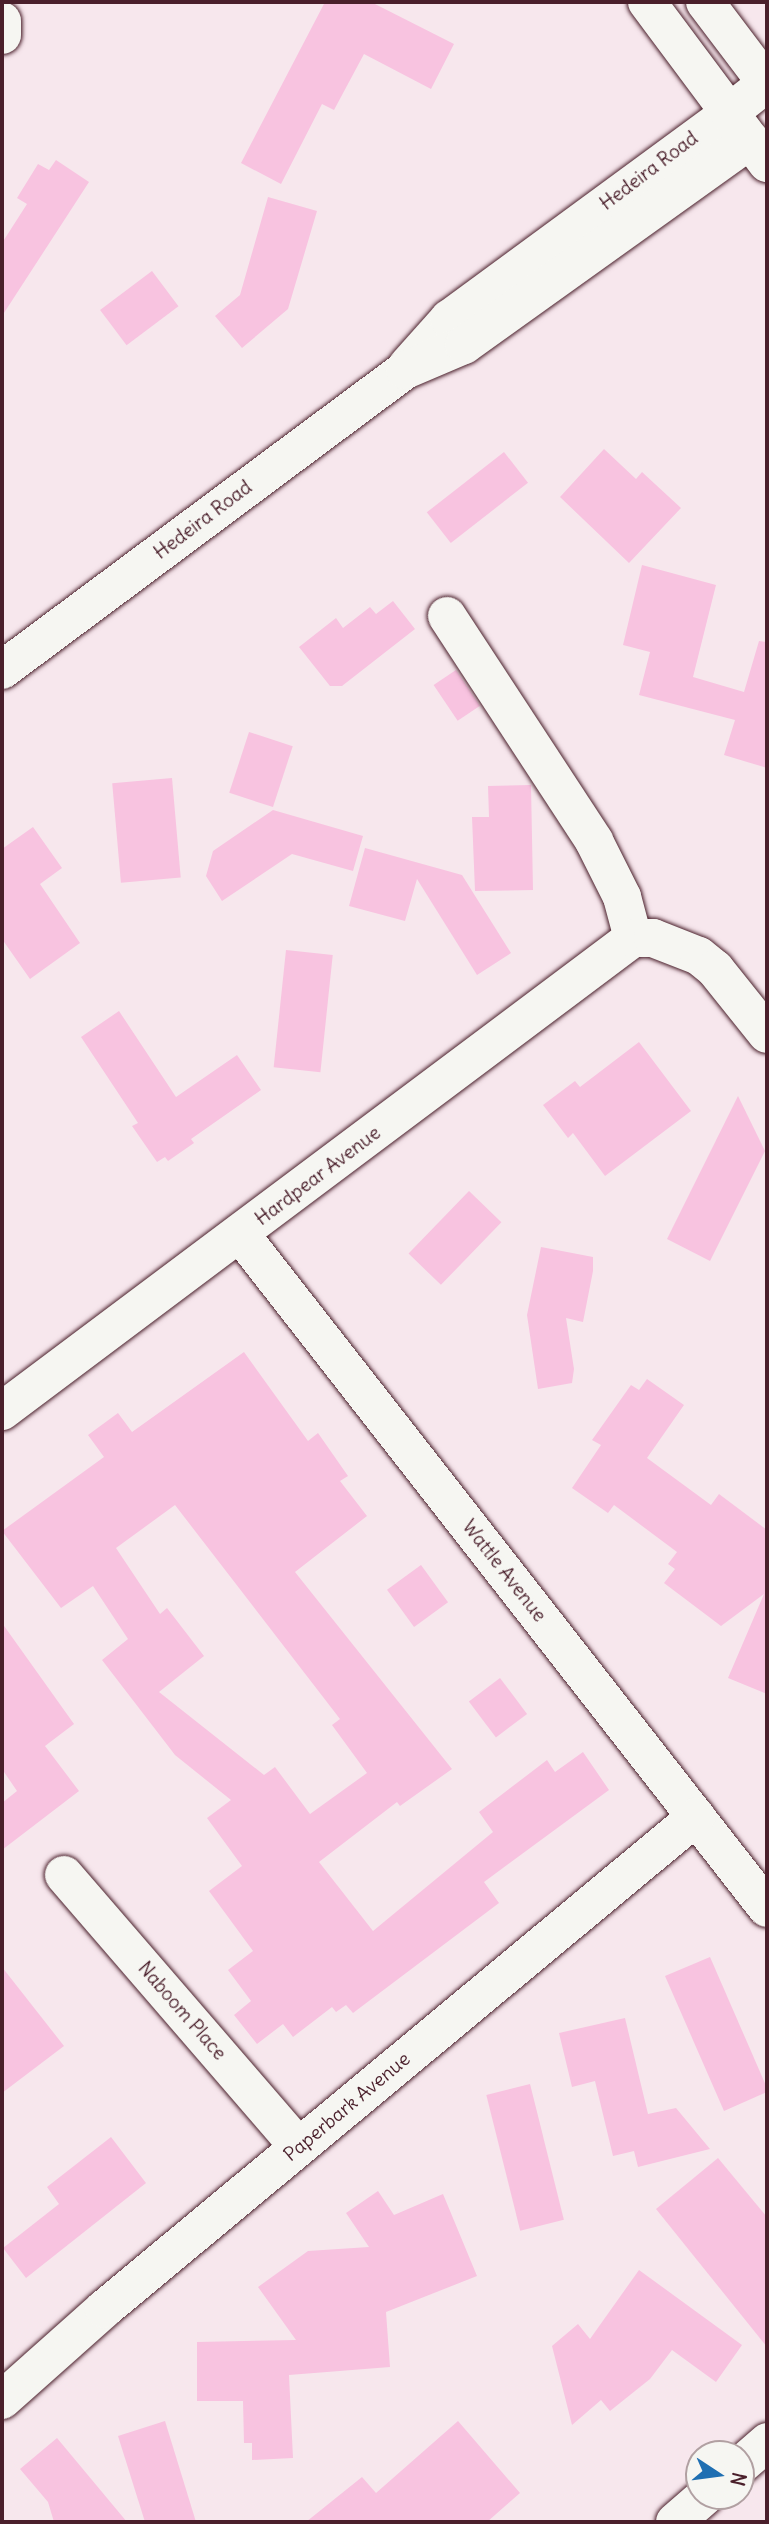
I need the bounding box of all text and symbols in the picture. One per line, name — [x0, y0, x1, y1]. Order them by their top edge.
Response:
street label: Hedeira Road — [596, 127, 702, 215]
street label: Hedeira Road — [150, 476, 256, 564]
street label: Hardpear Avenue — [251, 1121, 385, 1231]
street label: Wattle Avenue — [457, 1516, 551, 1626]
street label: Naboom Place — [133, 1957, 231, 2065]
street label: Paperbark Avenue — [279, 2048, 415, 2166]
north arrow — [685, 2440, 755, 2510]
text: N — [725, 2470, 752, 2488]

